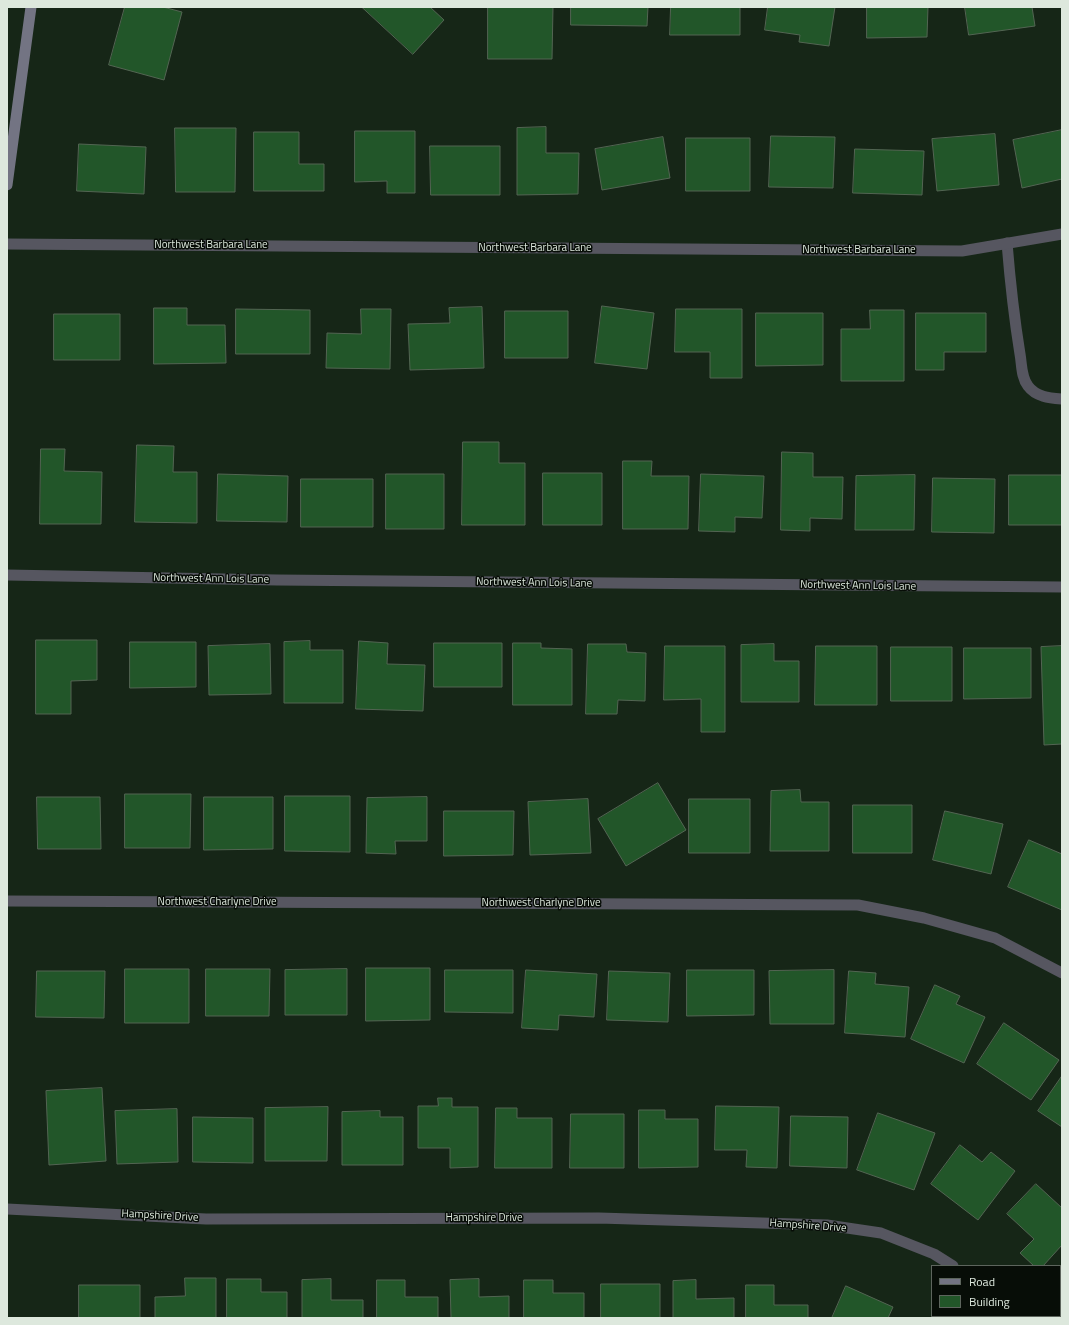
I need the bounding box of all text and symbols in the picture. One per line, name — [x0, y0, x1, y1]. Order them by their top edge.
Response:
street label: Northwest Barbara Lane — [154, 238, 268, 252]
street label: Northwest Barbara Lane — [478, 241, 592, 255]
street label: Northwest Barbara Lane — [802, 243, 916, 257]
street label: Northwest Ann Lois Lane — [153, 571, 269, 587]
street label: Northwest Ann Lois Lane — [476, 575, 592, 591]
street label: Northwest Ann Lois Lane — [800, 578, 916, 594]
street label: Northwest Charlyne Drive — [158, 895, 276, 909]
street label: Northwest Charlyne Drive — [482, 896, 600, 910]
street label: Hampshire Drive — [121, 1207, 199, 1225]
street label: Hampshire Drive — [445, 1211, 523, 1225]
street label: Hampshire Drive — [769, 1217, 847, 1235]
legend — [931, 1265, 1061, 1317]
text: Road — [969, 1272, 995, 1291]
text: Building — [969, 1292, 1010, 1311]

